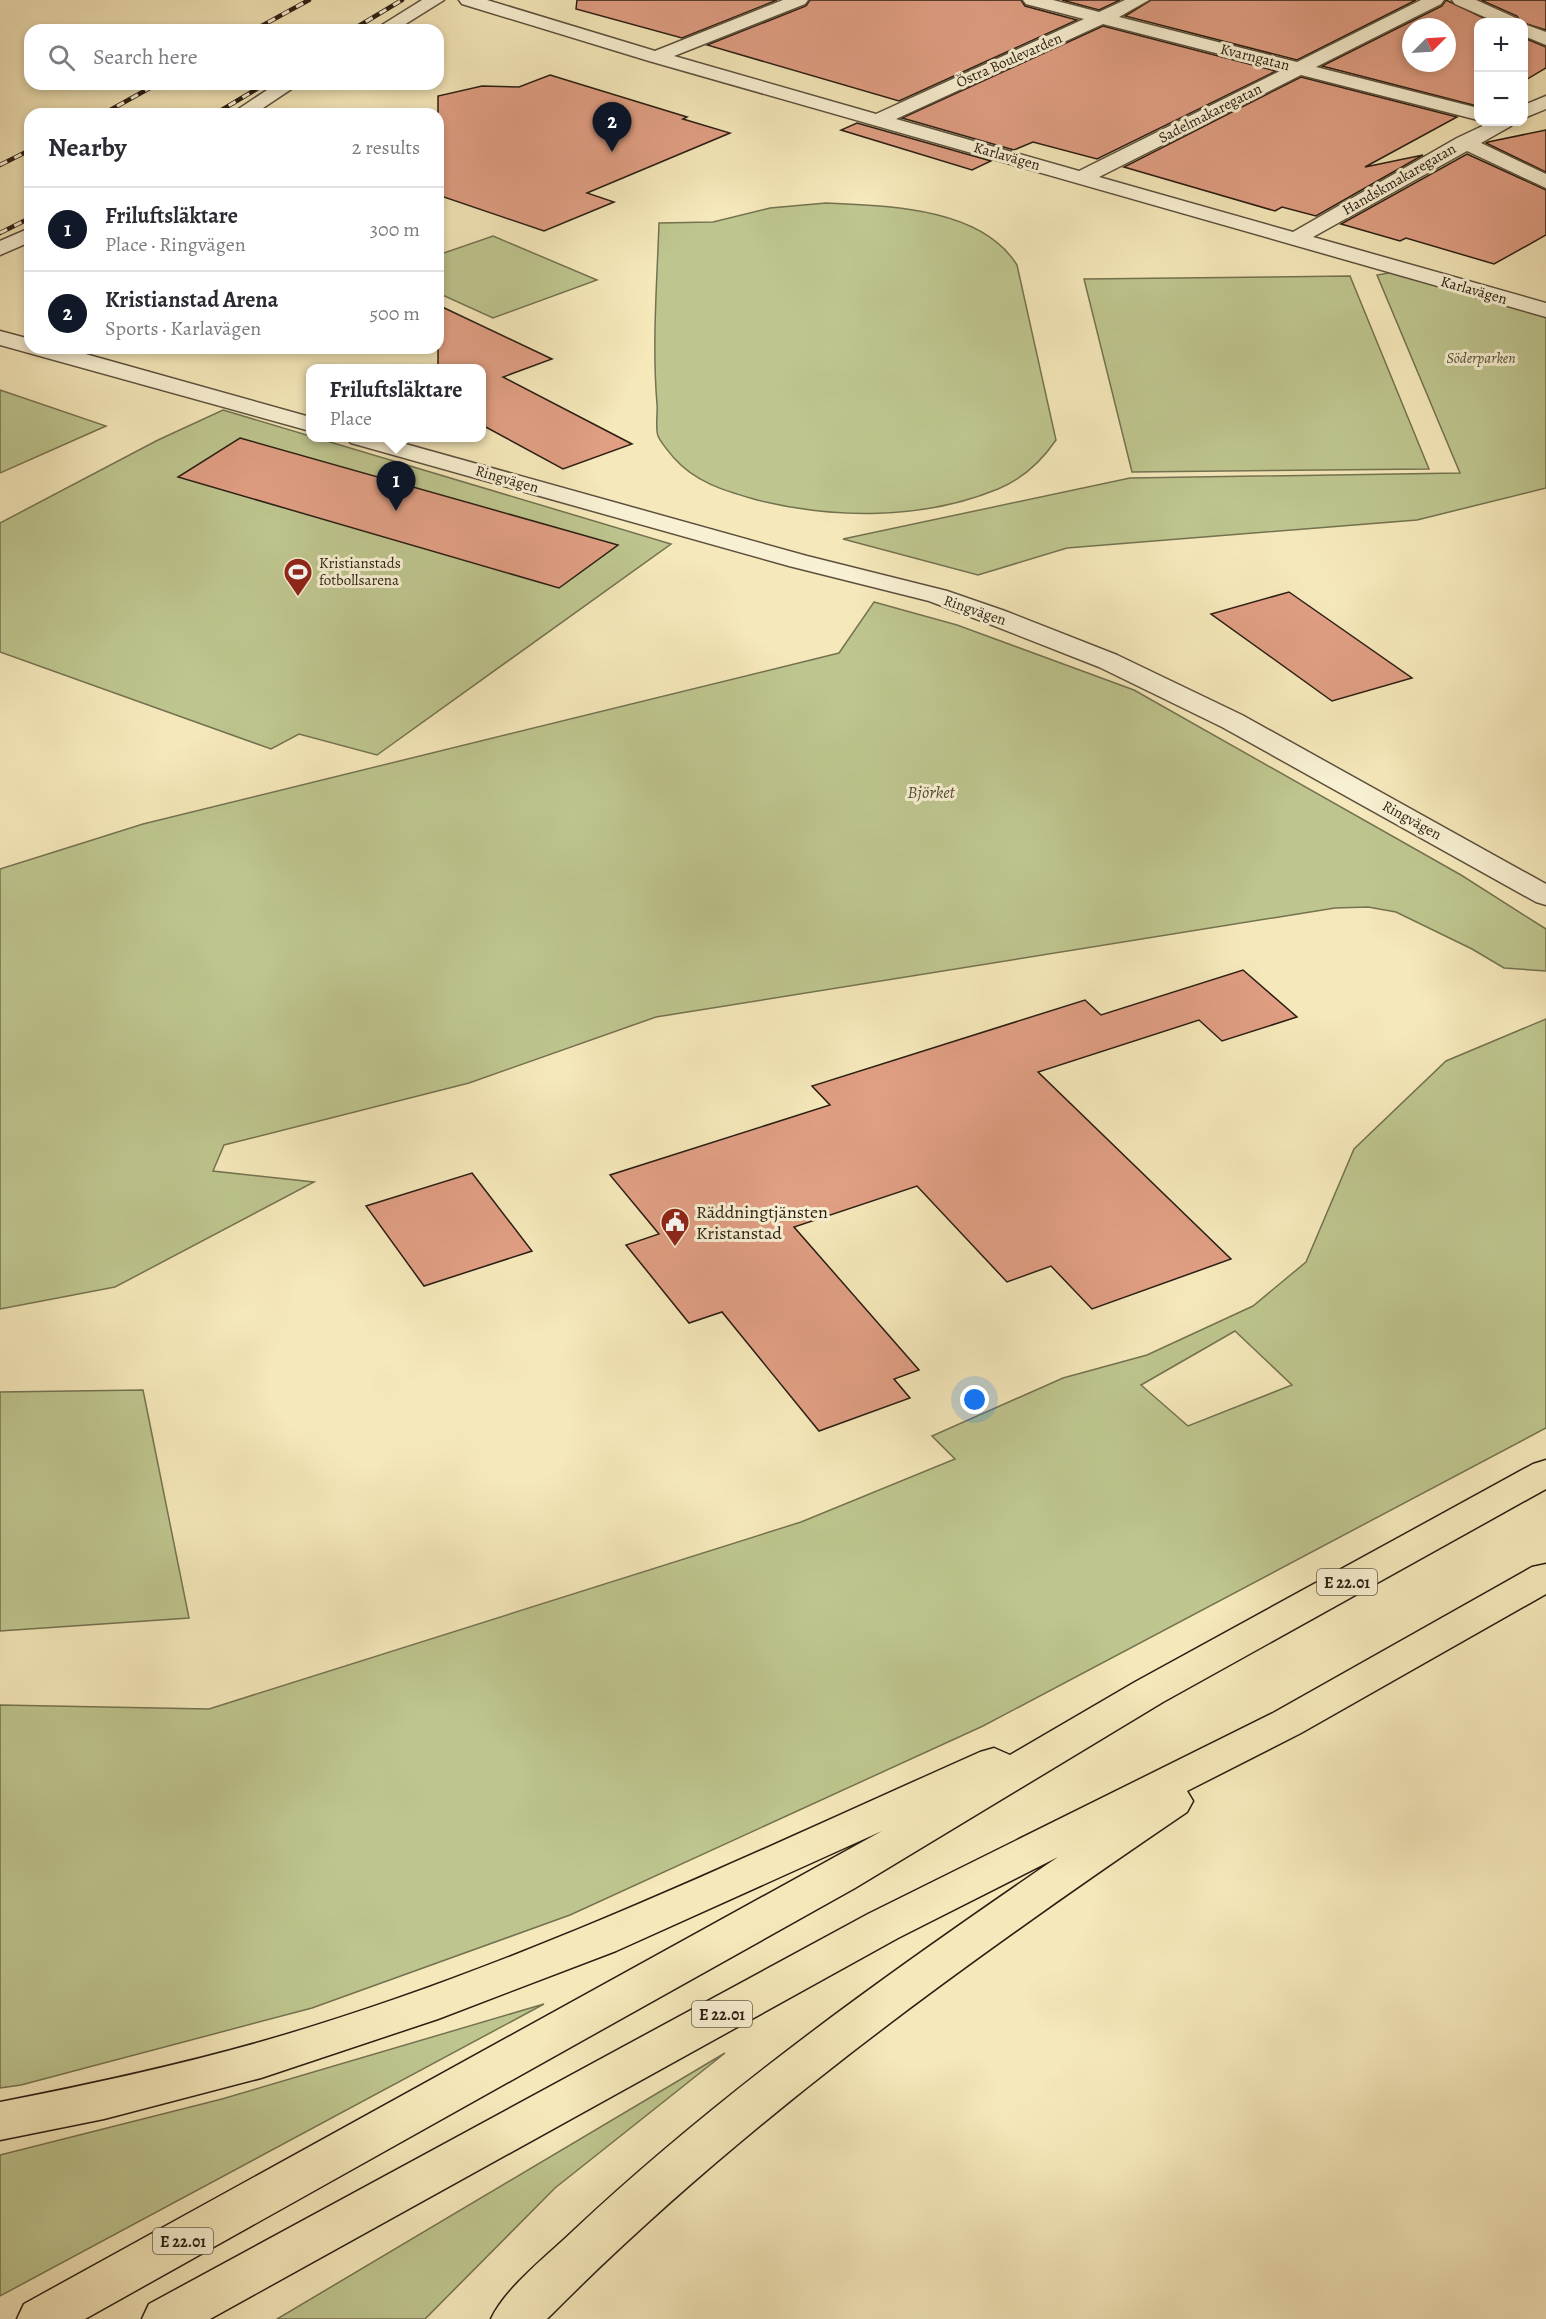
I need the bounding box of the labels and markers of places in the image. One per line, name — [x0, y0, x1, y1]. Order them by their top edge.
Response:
pin: 2 — [592, 102, 632, 152]
pin: 1 — [376, 462, 416, 511]
place label: Kristianstads fotbollsarena — [319, 553, 401, 590]
sports icon: Kristianstads fotbollsarena — [282, 556, 314, 598]
place label: Räddningtjänsten Kristanstad — [696, 1200, 828, 1245]
public building icon: Räddningtjänsten Kristanstad — [659, 1206, 691, 1248]

